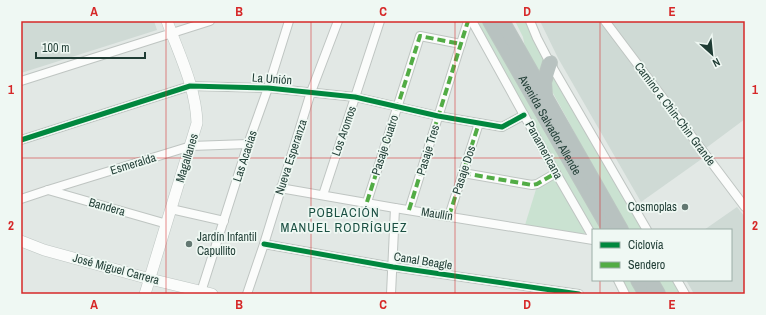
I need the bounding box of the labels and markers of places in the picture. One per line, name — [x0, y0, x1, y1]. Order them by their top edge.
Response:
place label: Cosmoplas — [628, 199, 677, 215]
marker: Cosmoplas — [680, 202, 690, 212]
place label: Jardín Infantil Capullito — [197, 229, 257, 259]
marker: Jardín Infantil Capullito — [184, 239, 194, 249]

